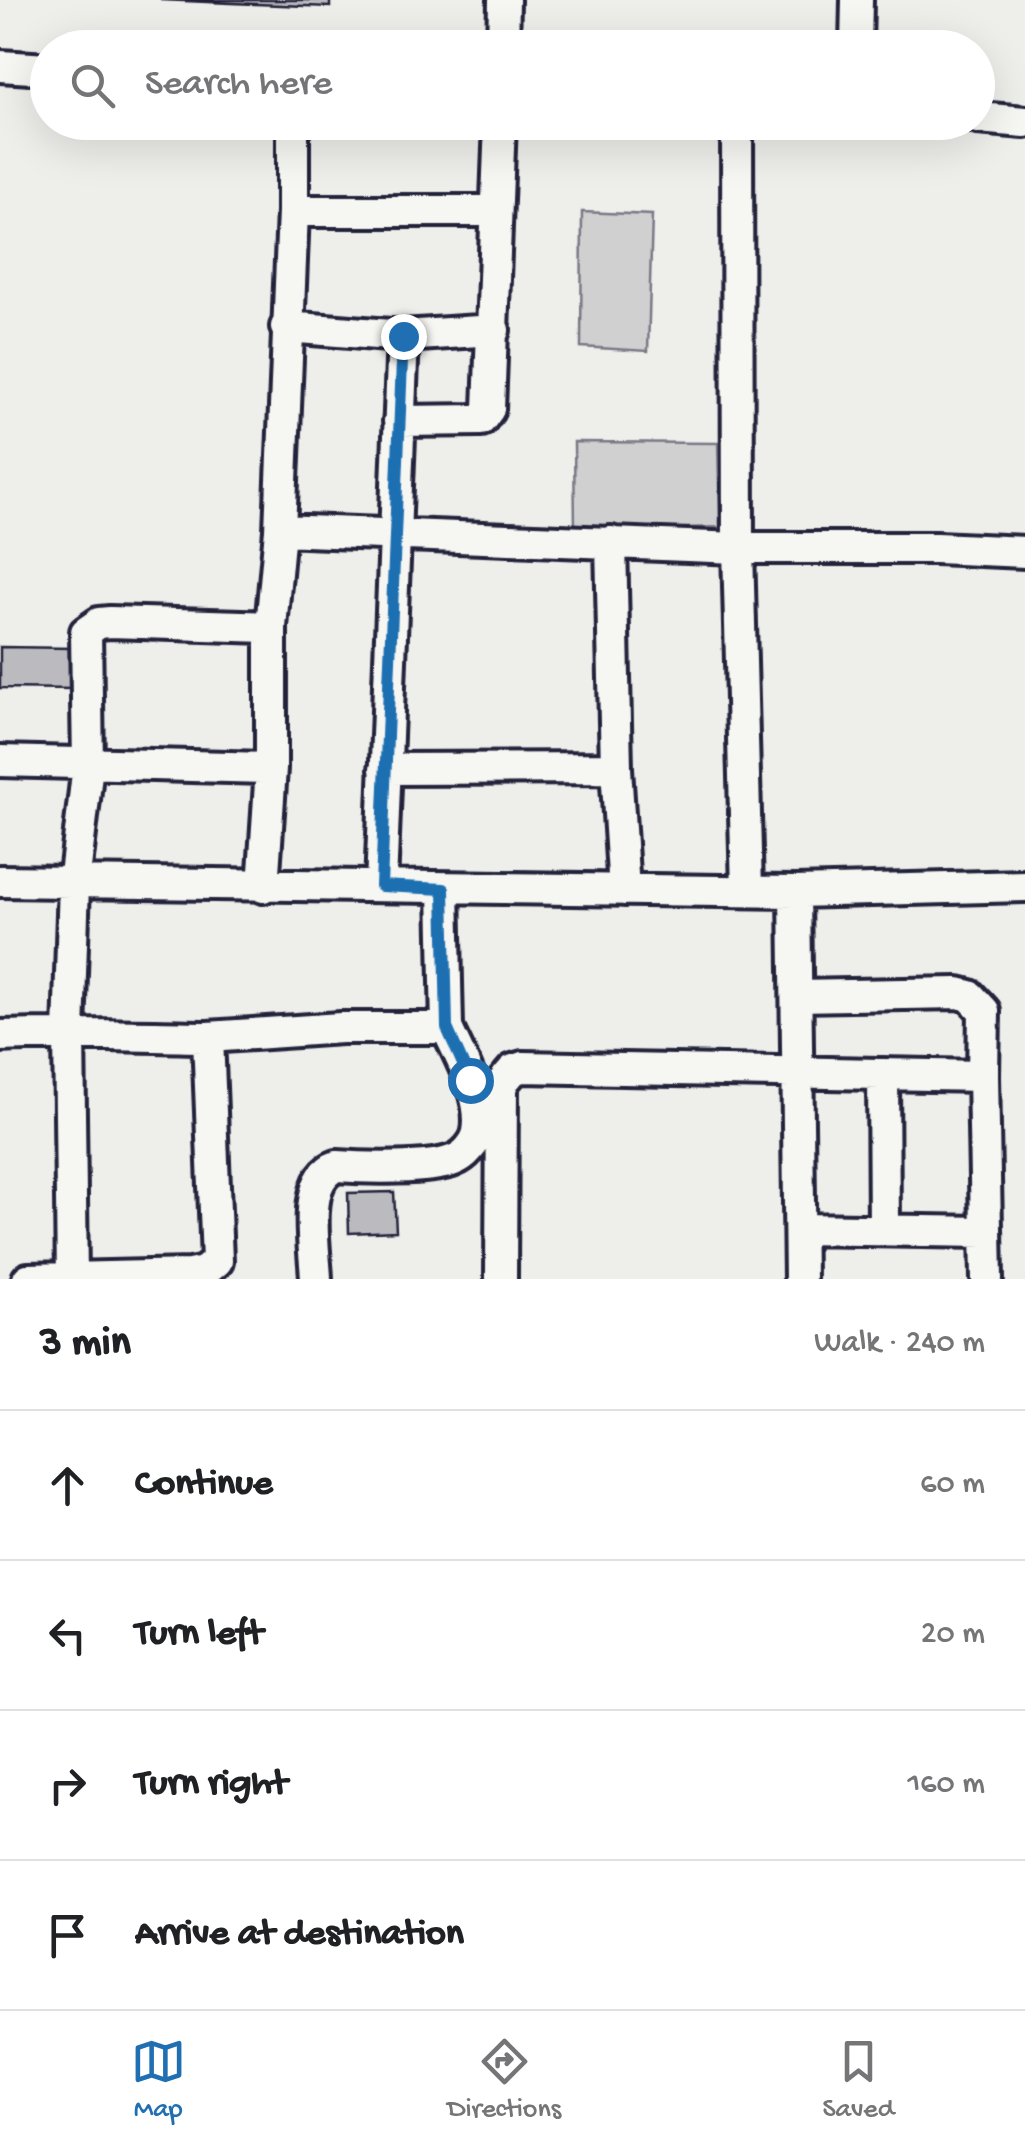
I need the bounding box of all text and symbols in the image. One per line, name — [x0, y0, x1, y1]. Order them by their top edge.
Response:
search box — [30, 30, 995, 140]
icon: search — [65, 58, 120, 113]
text: Search here — [145, 63, 332, 107]
route end — [381, 314, 427, 360]
route start — [448, 1058, 494, 1104]
text: 3 min — [40, 1320, 131, 1369]
text: Walk · 240 m — [814, 1325, 985, 1363]
icon: ahead — [40, 1458, 95, 1513]
text: Continue — [135, 1463, 273, 1507]
text: 60 m — [920, 1466, 985, 1504]
icon: left — [40, 1608, 95, 1663]
text: Turn left — [135, 1613, 263, 1657]
text: 20 m — [921, 1616, 985, 1654]
icon: right — [40, 1758, 95, 1813]
text: Turn right — [135, 1763, 287, 1807]
text: 160 m — [907, 1766, 985, 1804]
icon: arrive — [40, 1908, 95, 1963]
text: Arrive at destination — [135, 1913, 464, 1957]
tab: Map — [131, 2034, 186, 2127]
tab: Directions — [447, 2034, 561, 2127]
tab: Saved — [822, 2034, 894, 2127]

